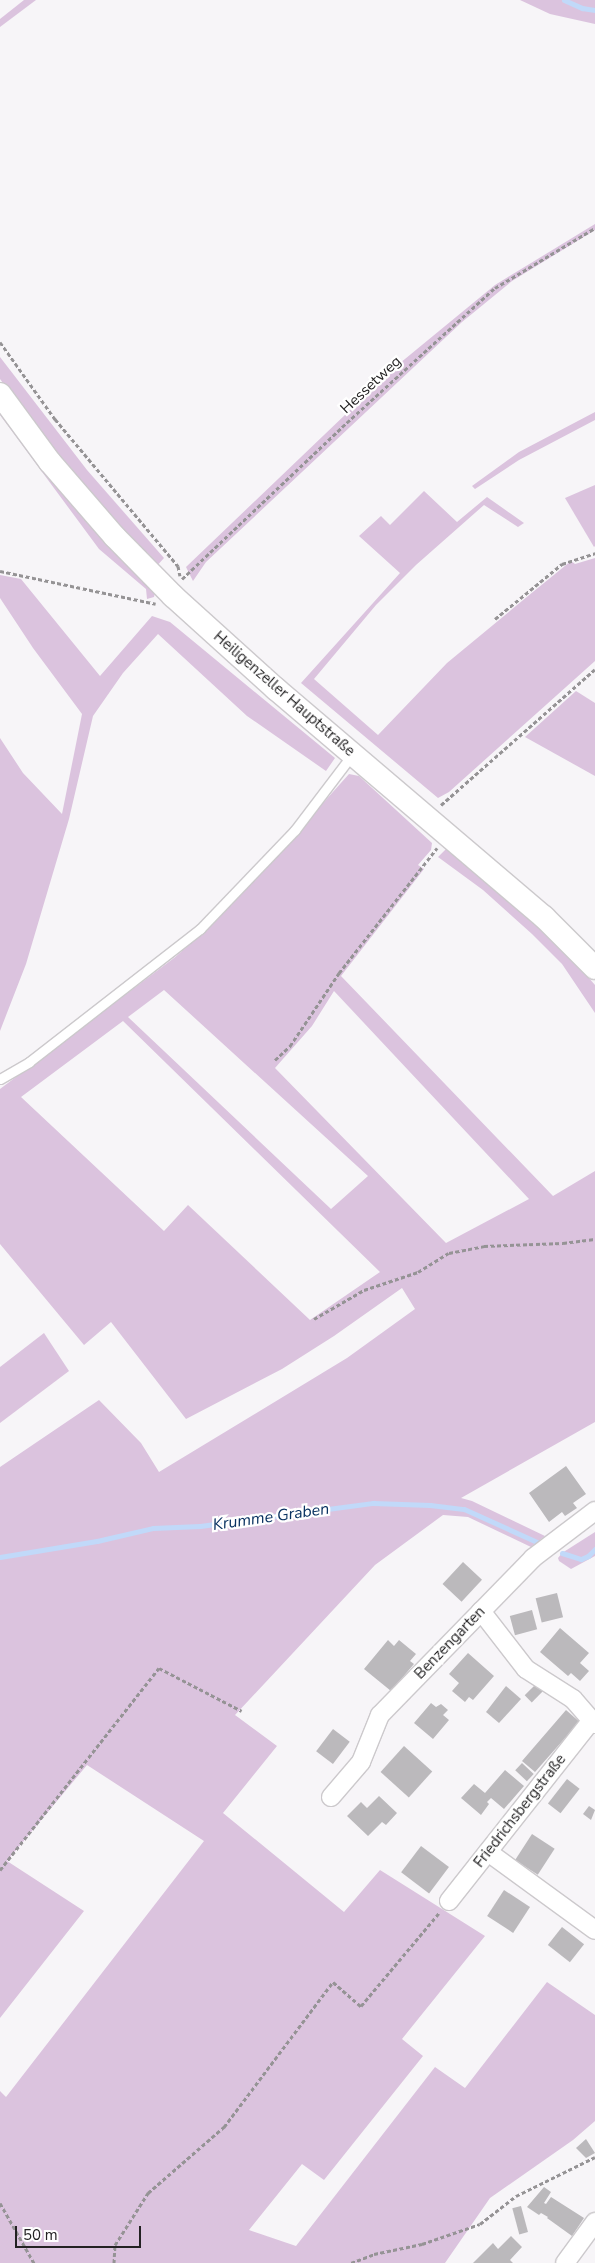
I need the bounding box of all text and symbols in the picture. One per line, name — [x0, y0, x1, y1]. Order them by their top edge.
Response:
street label: Hessetweg — [337, 352, 405, 418]
street label: Heiligenzeller Hauptstraße — [210, 628, 358, 760]
water label: Krumme Graben — [212, 1499, 330, 1535]
street label: Benzengarten — [411, 1603, 489, 1683]
street label: Friedrichsbergstraße — [470, 1751, 570, 1871]
scale bar — [18, 2216, 144, 2248]
text: 50 m — [23, 2225, 58, 2245]

